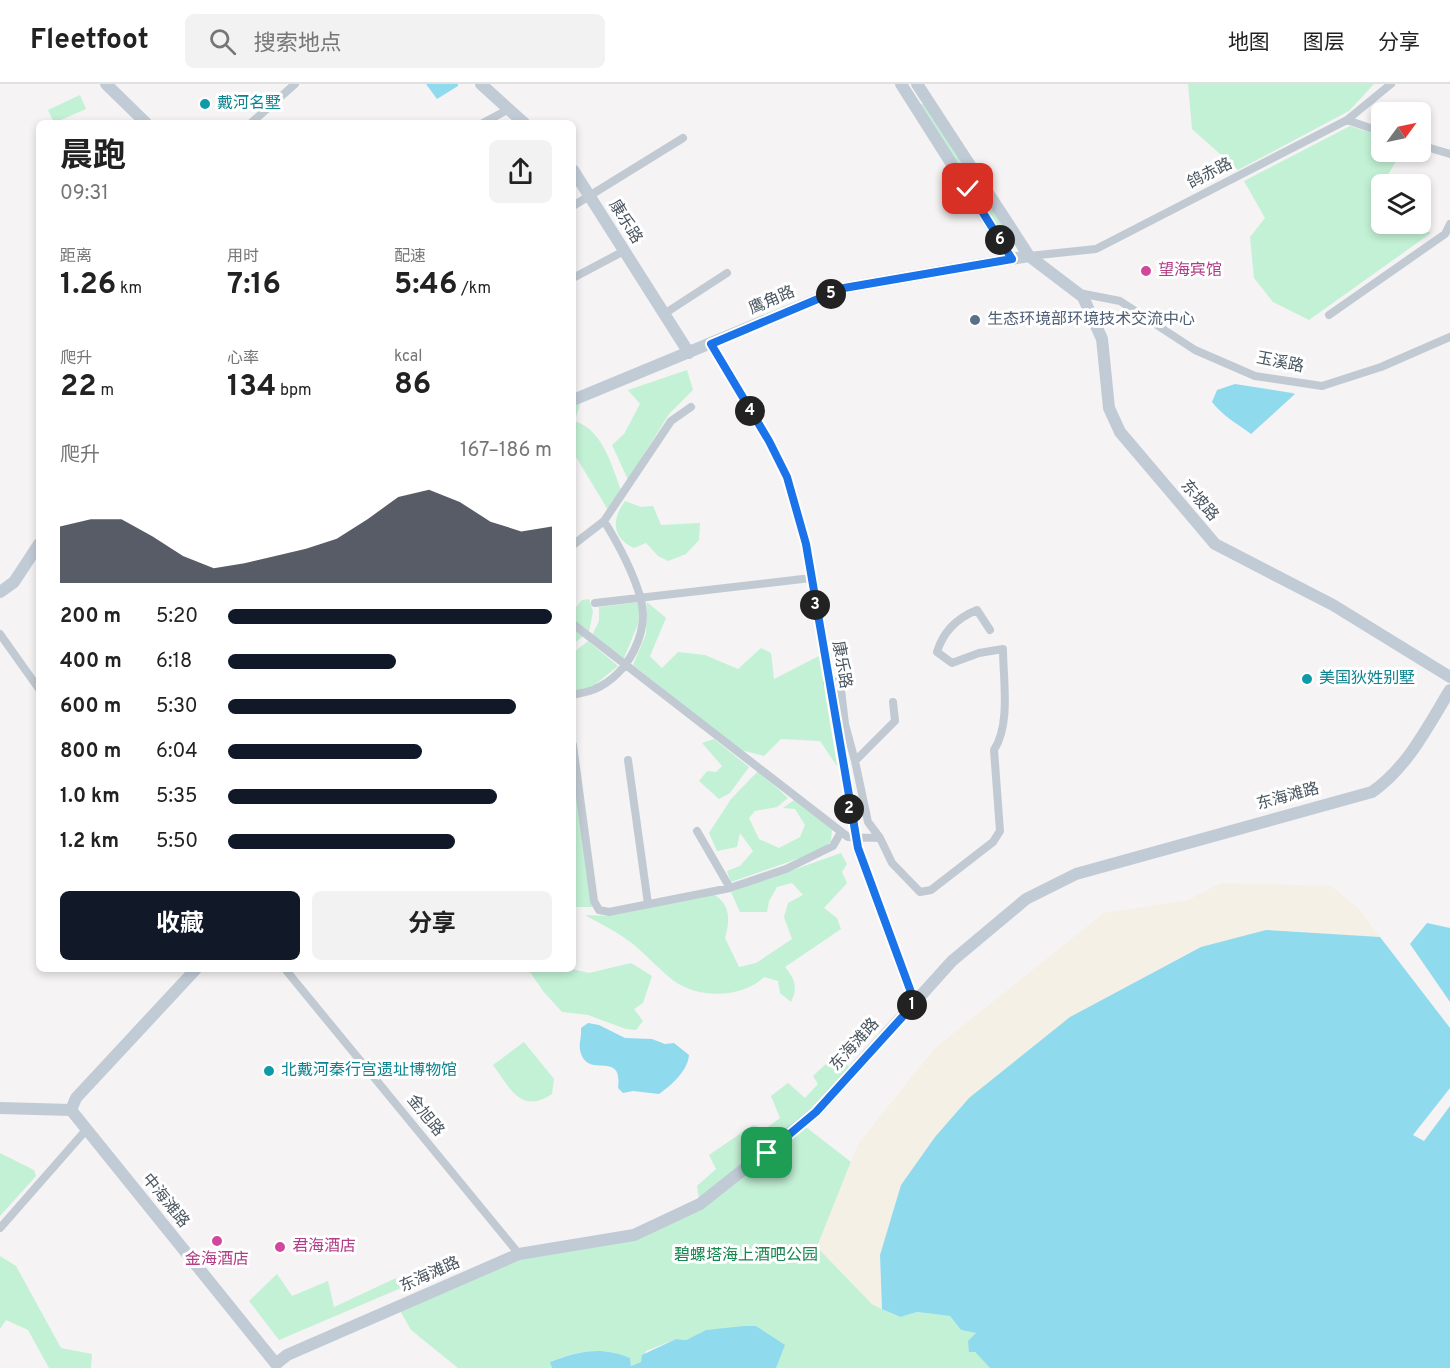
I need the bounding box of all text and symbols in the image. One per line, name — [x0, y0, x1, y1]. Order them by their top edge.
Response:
search box — [185, 14, 605, 68]
text: Fleetfoot — [30, 23, 149, 59]
icon: search — [206, 25, 239, 58]
text: 地图 — [1228, 30, 1270, 57]
text: 图层 — [1303, 30, 1345, 57]
text: 分享 — [1378, 30, 1420, 57]
text: 搜索地点 — [254, 31, 342, 58]
place label: 戴河名墅 — [217, 94, 281, 114]
marker: 戴河名墅 — [198, 97, 212, 111]
north arrow — [1371, 102, 1431, 162]
map controls — [1371, 102, 1431, 234]
text: 晨跑 — [60, 137, 126, 179]
button: share — [489, 140, 552, 203]
street label: 鸽赤路 — [1184, 154, 1236, 194]
pin — [942, 163, 993, 214]
icon: check — [951, 172, 984, 205]
button: layers — [1371, 174, 1431, 234]
text: 09:31 — [60, 181, 109, 207]
street label: 康乐路 — [604, 196, 646, 248]
pin: 6 — [985, 225, 1015, 255]
text: 6 — [995, 230, 1005, 250]
text: 距离 — [60, 247, 92, 267]
text: 用时 — [227, 247, 259, 267]
text: 配速 — [394, 247, 426, 267]
place label: 望海宾馆 — [1158, 261, 1222, 281]
marker: 望海宾馆 — [1139, 264, 1153, 278]
text: 1.26 — [60, 267, 116, 304]
text: 7:16 — [227, 267, 281, 304]
text: 5:46 — [394, 267, 457, 304]
text: km — [116, 279, 142, 299]
text: /km — [457, 279, 491, 299]
pin: 5 — [816, 279, 846, 309]
street label: 鹰角路 — [746, 281, 798, 320]
text: 5 — [826, 284, 836, 304]
place label: 生态环境部环境技术交流中心 — [987, 310, 1195, 330]
marker: 生态环境部环境技术交流中心 — [968, 313, 982, 327]
text: kcal — [394, 347, 422, 367]
text: 爬升 — [60, 349, 92, 369]
text: 心率 — [227, 349, 259, 369]
street label: 玉溪路 — [1255, 349, 1305, 377]
text: 86 — [394, 367, 431, 404]
text: 22 — [60, 369, 97, 406]
text: 134 — [227, 369, 276, 406]
text: m — [97, 381, 114, 401]
text: bpm — [276, 381, 311, 401]
pin: 4 — [735, 396, 765, 426]
text: 4 — [745, 401, 755, 421]
text: 167–186 m — [460, 438, 552, 464]
text: 爬升 — [60, 443, 100, 469]
street label: 东坡路 — [1176, 476, 1222, 526]
pin: 3 — [800, 590, 830, 620]
text: 3 — [810, 595, 820, 615]
text: 200 m — [60, 604, 121, 630]
text: 5:20 — [156, 604, 198, 630]
street label: 康乐路 — [827, 640, 855, 690]
text: 400 m — [60, 649, 122, 675]
text: 6:18 — [156, 649, 192, 675]
place label: 美国狄姓别墅 — [1319, 669, 1415, 689]
marker: 美国狄姓别墅 — [1300, 672, 1314, 686]
text: 600 m — [60, 694, 121, 720]
text: 5:30 — [156, 694, 198, 720]
text: 800 m — [60, 739, 121, 765]
text: 6:04 — [156, 739, 198, 765]
street label: 东海滩路 — [1254, 779, 1322, 815]
text: 1.0 km — [60, 784, 120, 810]
text: 5:35 — [156, 784, 197, 810]
pin: 2 — [834, 794, 864, 824]
text: 2 — [844, 799, 854, 819]
text: 1.2 km — [60, 829, 119, 855]
text: 5:50 — [156, 829, 198, 855]
button: 收藏 — [60, 891, 300, 960]
button: 分享 — [312, 891, 552, 960]
pin: 1 — [897, 990, 927, 1020]
text: 1 — [909, 995, 915, 1015]
street label: 东海滩路 — [826, 1015, 884, 1075]
place label: 北戴河秦行宫遗址博物馆 — [281, 1061, 457, 1081]
marker: 北戴河秦行宫遗址博物馆 — [262, 1064, 276, 1078]
street label: 金旭路 — [402, 1091, 448, 1141]
pin — [741, 1127, 792, 1178]
icon: arrive — [750, 1136, 783, 1169]
street label: 中海滩路 — [137, 1170, 193, 1232]
marker: 金海酒店 — [210, 1234, 224, 1248]
place label: 君海酒店 — [292, 1237, 356, 1257]
marker: 君海酒店 — [273, 1240, 287, 1254]
park label: 碧螺塔海上酒吧公园 — [674, 1246, 818, 1266]
place label: 金海酒店 — [185, 1250, 249, 1270]
street label: 东海滩路 — [397, 1253, 463, 1297]

